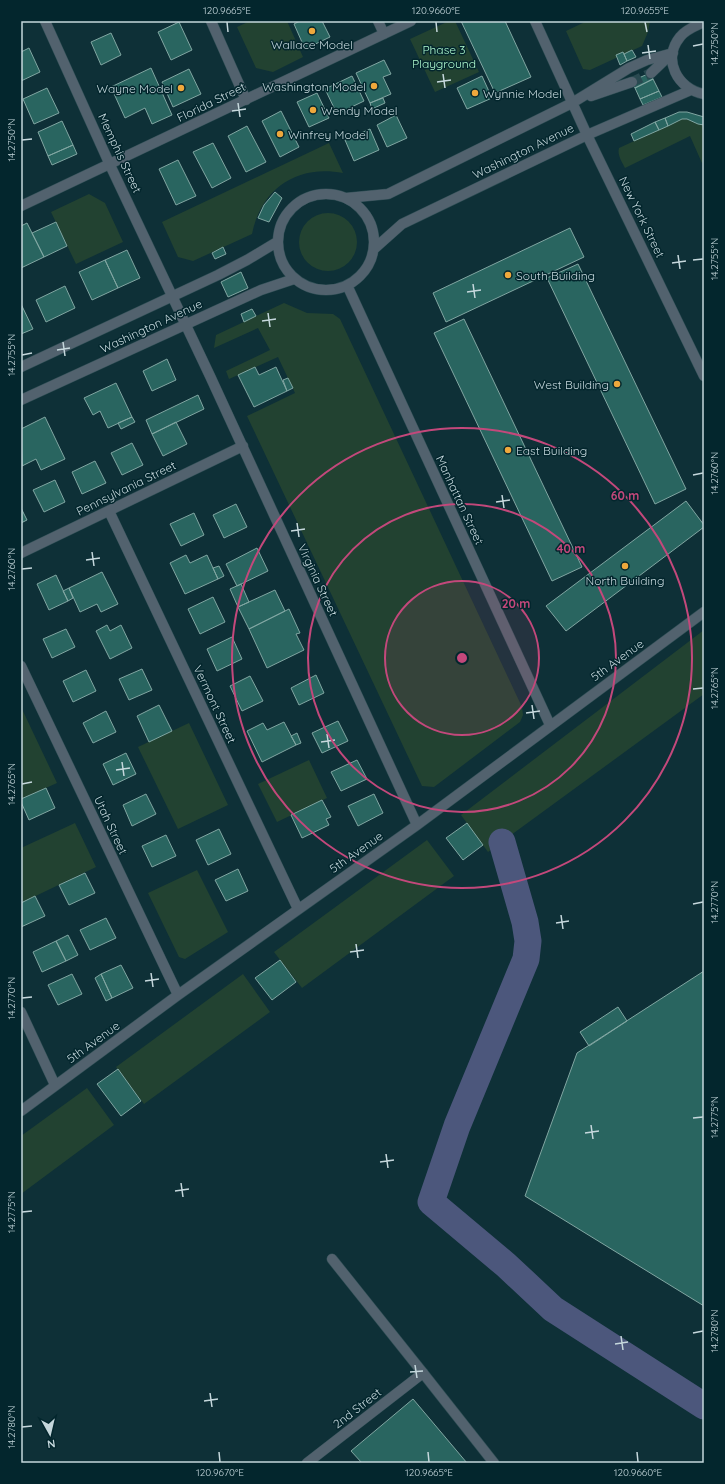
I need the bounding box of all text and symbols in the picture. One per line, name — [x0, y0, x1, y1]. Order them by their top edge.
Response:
text: 120.9665°E — [203, 4, 251, 17]
text: 120.9660°E — [412, 4, 460, 17]
text: 120.9655°E — [621, 4, 669, 17]
text: 14.2750°N — [708, 22, 721, 66]
marker: Wallace Model — [307, 26, 317, 36]
place label: Wallace Model — [271, 37, 353, 52]
park label: Phase 3 Playground — [412, 42, 476, 71]
street label: Florida Street — [174, 79, 248, 125]
place label: Washington Model — [262, 79, 366, 94]
place label: Wayne Model — [96, 81, 173, 96]
marker: Washington Model — [369, 81, 379, 91]
marker: Wayne Model — [176, 83, 186, 93]
place label: Wynnie Model — [483, 86, 562, 101]
marker: Wynnie Model — [470, 88, 480, 98]
place label: Wendy Model — [321, 103, 397, 118]
marker: Wendy Model — [308, 105, 318, 115]
street label: Memphis Street — [95, 111, 145, 195]
text: 14.2750°N — [5, 118, 18, 162]
street label: Washington Avenue — [470, 120, 576, 182]
place label: Winfrey Model — [288, 127, 369, 142]
marker: Winfrey Model — [275, 129, 285, 139]
street label: New York Street — [616, 174, 668, 260]
text: 14.2755°N — [708, 238, 721, 280]
place label: South Building — [516, 268, 595, 283]
marker: South Building — [503, 270, 513, 280]
street label: Washington Avenue — [98, 296, 205, 356]
text: 14.2755°N — [5, 334, 18, 376]
place label: West Building — [534, 377, 609, 392]
marker: West Building — [612, 379, 622, 389]
place label: East Building — [516, 443, 587, 458]
marker: East Building — [503, 445, 513, 455]
text: 14.2760°N — [708, 452, 721, 494]
street label: Manhattan Street — [433, 453, 487, 547]
street label: Pennsylvania Street — [74, 457, 178, 519]
text: 60 m — [611, 488, 639, 503]
text: 40 m — [557, 541, 585, 556]
street label: Virginia Street — [295, 542, 341, 618]
text: 14.2760°N — [5, 548, 18, 590]
marker: North Building — [620, 561, 630, 571]
place label: North Building — [586, 573, 664, 588]
text: 20 m — [502, 596, 530, 611]
street label: 5th Avenue — [588, 636, 647, 684]
centre of rings — [455, 651, 469, 665]
street label: Vermont Street — [190, 663, 240, 745]
text: 14.2765°N — [708, 667, 721, 709]
text: 14.2765°N — [5, 763, 18, 805]
street label: Utah Street — [91, 793, 131, 857]
street label: 5th Avenue — [326, 828, 386, 876]
text: 14.2770°N — [708, 881, 721, 923]
text: 14.2770°N — [5, 977, 18, 1019]
street label: 5th Avenue — [64, 1018, 123, 1066]
text: 14.2775°N — [708, 1096, 721, 1138]
text: 14.2775°N — [5, 1191, 18, 1233]
text: 14.2780°N — [708, 1309, 721, 1353]
street label: 2nd Street — [330, 1385, 384, 1431]
text: 14.2780°N — [5, 1405, 18, 1449]
north arrow — [30, 1414, 70, 1454]
text: N — [46, 1436, 56, 1451]
text: 120.9670°E — [196, 1466, 244, 1479]
text: 120.9665°E — [405, 1466, 453, 1479]
text: 120.9660°E — [614, 1466, 662, 1479]

